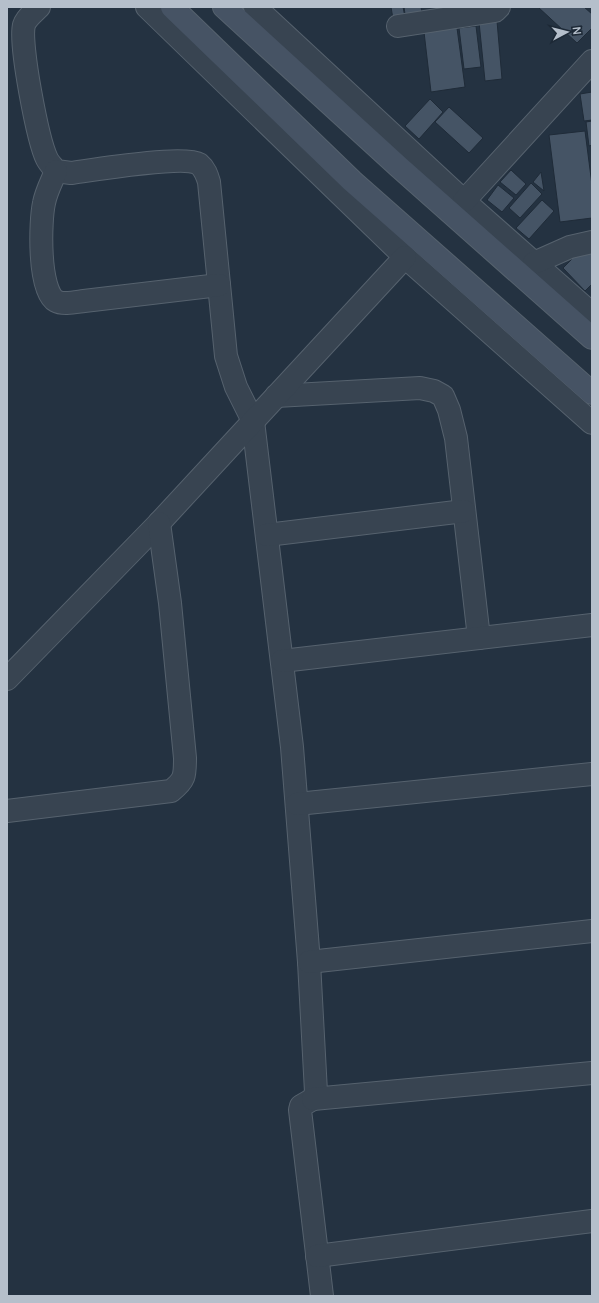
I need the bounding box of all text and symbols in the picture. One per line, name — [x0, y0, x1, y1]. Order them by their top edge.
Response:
north arrow — [547, 12, 587, 52]
text: N — [569, 26, 585, 36]

